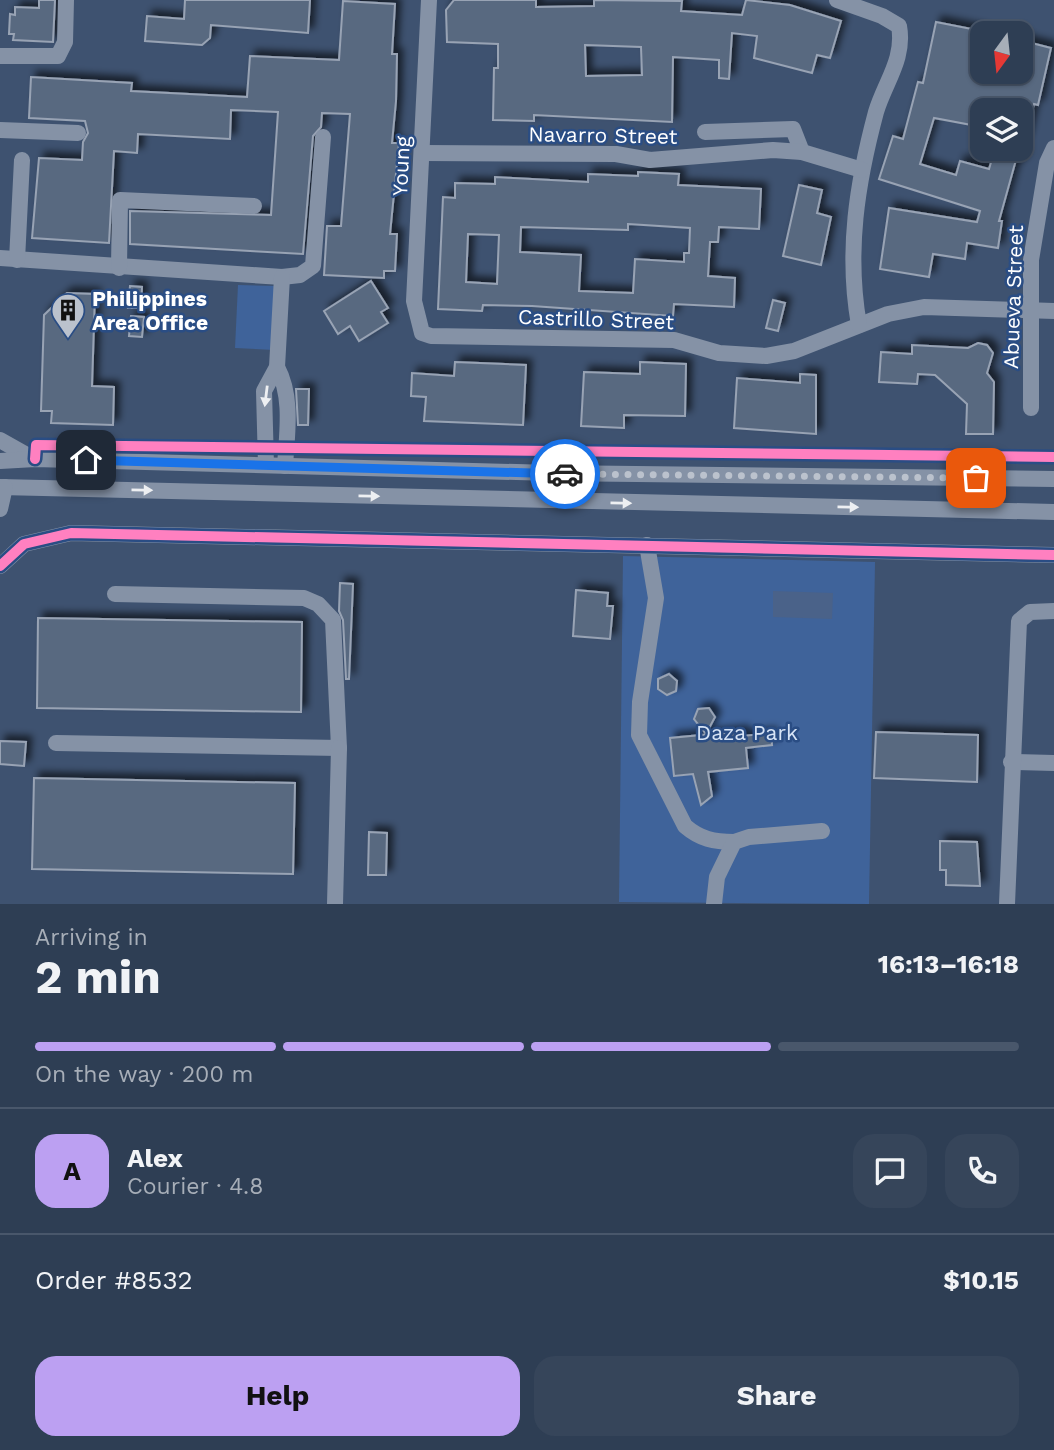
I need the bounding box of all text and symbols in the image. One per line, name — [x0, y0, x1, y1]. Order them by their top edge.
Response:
north arrow — [970, 21, 1032, 84]
map controls — [970, 21, 1033, 161]
button: layers — [970, 98, 1033, 161]
street label: Navarro Street — [528, 121, 678, 149]
street label: Young — [387, 134, 415, 197]
street label: Abueva Street — [998, 224, 1028, 370]
place label: Philippines Area Office — [92, 286, 208, 335]
building icon: Philippines Area Office — [49, 291, 87, 340]
street label: Castrillo Street — [518, 304, 675, 334]
one-way arrow — [261, 385, 272, 407]
pin — [56, 430, 116, 490]
courier — [530, 439, 600, 509]
icon: home — [67, 441, 105, 479]
pin — [946, 448, 1006, 508]
icon: car — [546, 455, 584, 493]
icon: bag — [957, 459, 995, 497]
one-way arrow — [131, 485, 153, 496]
one-way arrow — [358, 491, 380, 502]
one-way arrow — [610, 497, 632, 508]
one-way arrow — [838, 502, 860, 513]
park label: Daza Park — [696, 720, 798, 745]
text: Arriving in — [35, 924, 148, 951]
text: 16:13–16:18 — [878, 949, 1019, 979]
text: 2 min — [35, 950, 161, 1004]
text: On the way · 200 m — [35, 1061, 253, 1088]
button: chat — [853, 1134, 927, 1208]
button: phone — [945, 1134, 1019, 1208]
text: Alex — [127, 1143, 183, 1173]
text: A — [63, 1156, 81, 1186]
text: Courier · 4.8 — [127, 1173, 263, 1200]
text: Order #8532 — [35, 1265, 193, 1295]
text: $10.15 — [943, 1265, 1019, 1295]
button: Help — [35, 1356, 520, 1436]
button: Share — [534, 1356, 1019, 1436]

